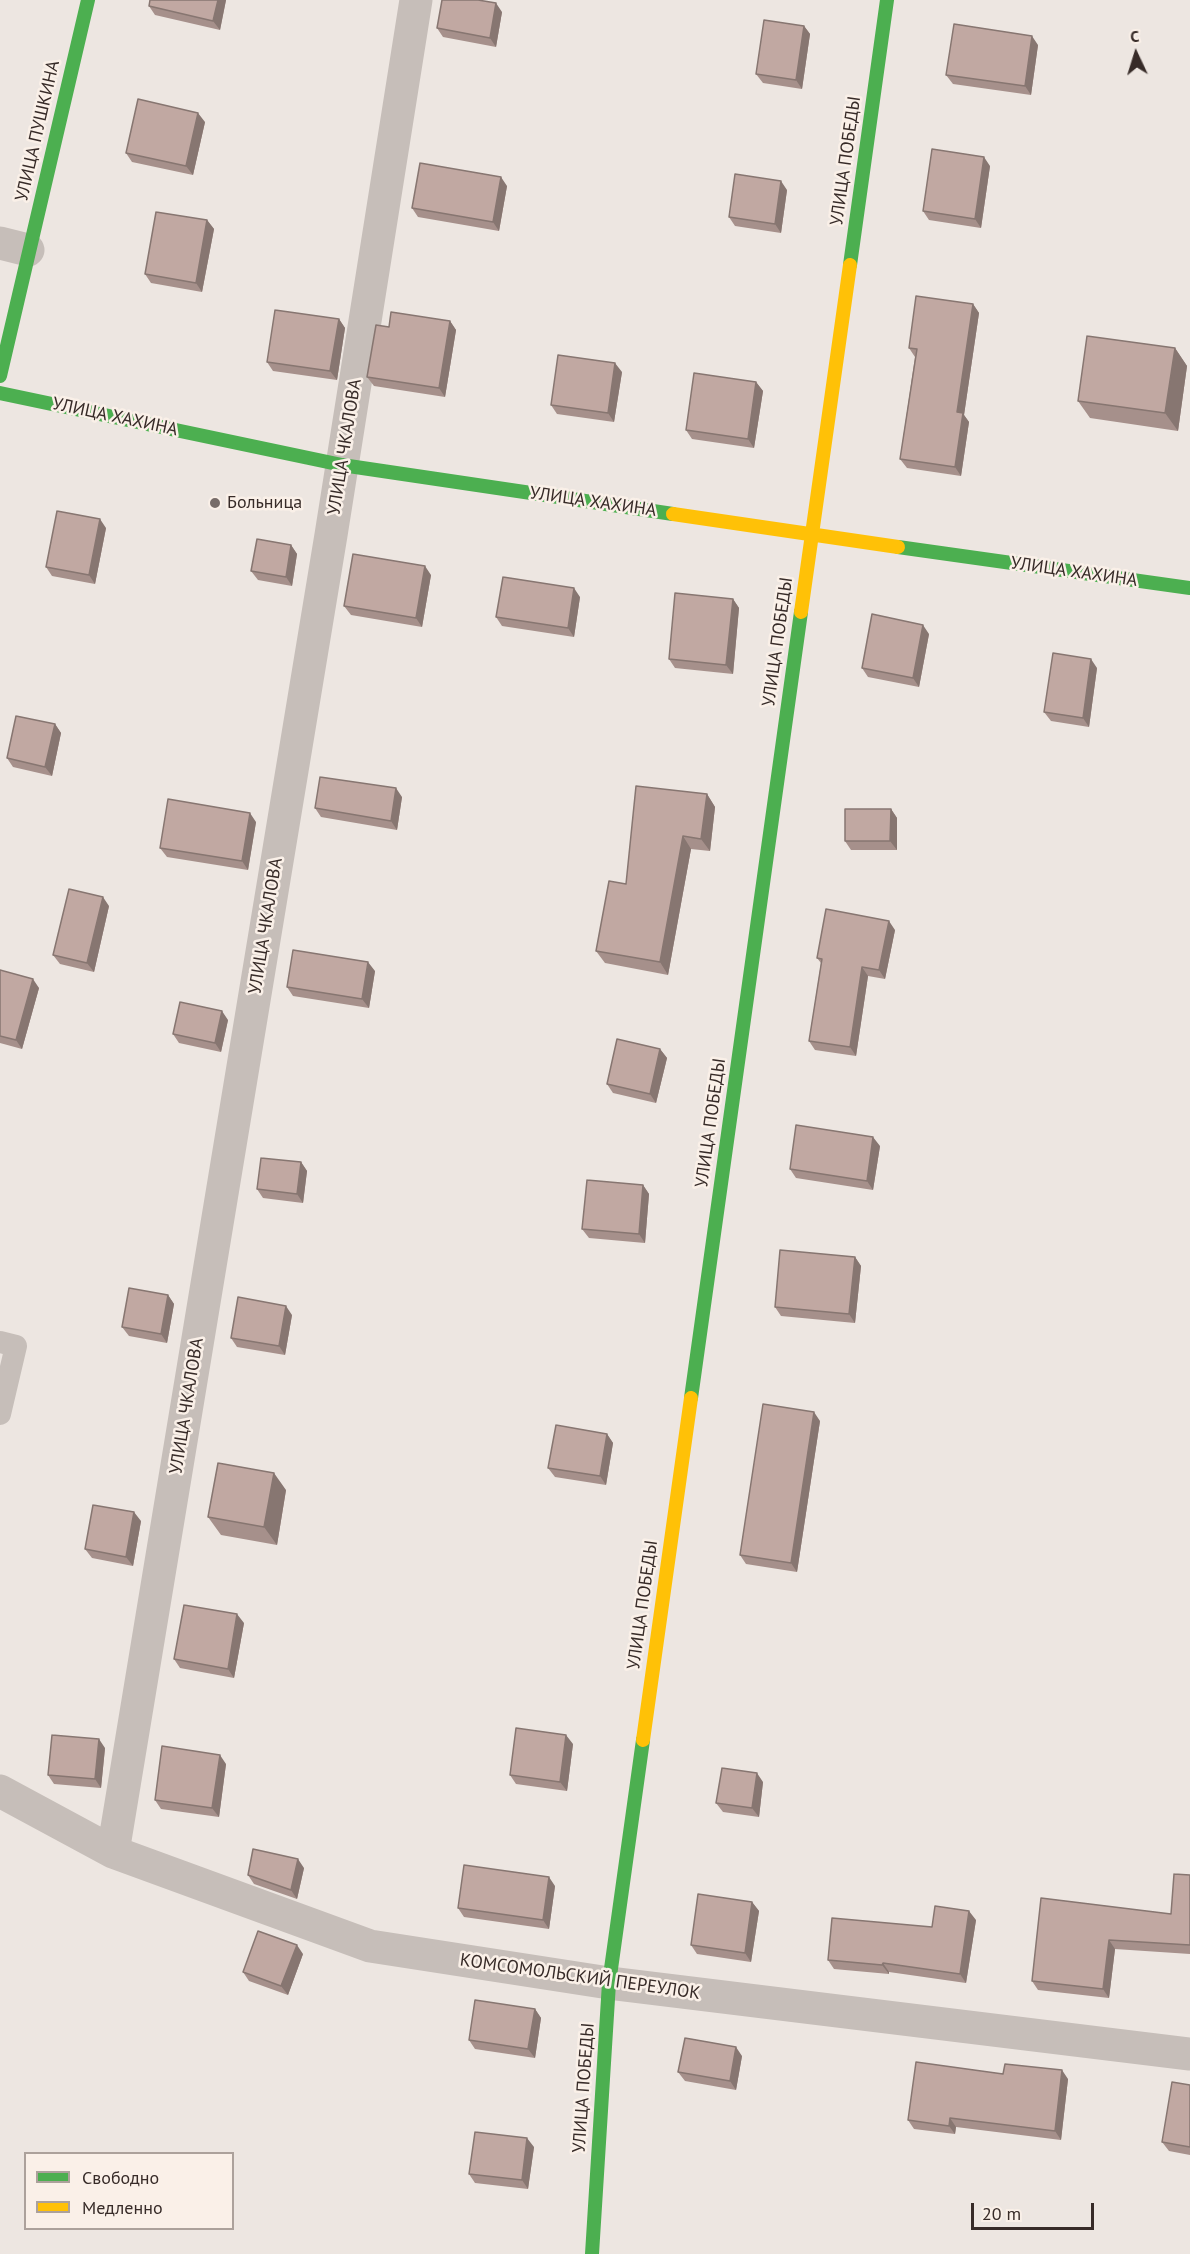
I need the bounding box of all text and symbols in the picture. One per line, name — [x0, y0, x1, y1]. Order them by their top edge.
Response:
north arrow — [1106, 24, 1166, 84]
text: С — [1130, 26, 1140, 46]
street label: УЛИЦА ПУШКИНА — [11, 58, 65, 204]
street label: УЛИЦА ПОБЕДЫ — [826, 95, 866, 227]
street label: УЛИЦА ЧКАЛОВА — [324, 377, 366, 517]
street label: УЛИЦА ХАХИНА — [50, 393, 180, 441]
street label: УЛИЦА ХАХИНА — [528, 482, 658, 522]
place label: Больница — [227, 492, 302, 514]
marker: Больница — [208, 496, 222, 510]
street label: УЛИЦА ХАХИНА — [1009, 552, 1139, 592]
street label: УЛИЦА ПОБЕДЫ — [758, 576, 798, 708]
street label: УЛИЦА ЧКАЛОВА — [245, 856, 287, 996]
street label: УЛИЦА ПОБЕДЫ — [691, 1057, 731, 1189]
street label: УЛИЦА ЧКАЛОВА — [166, 1336, 208, 1476]
street label: УЛИЦА ПОБЕДЫ — [623, 1539, 663, 1671]
street label: КОМСОМОЛЬСКИЙ ПЕРЕУЛОК — [458, 1949, 702, 2005]
street label: УЛИЦА ПОБЕДЫ — [569, 2022, 599, 2154]
legend — [24, 2152, 234, 2230]
text: Свободно — [82, 2166, 159, 2189]
scale bar — [974, 2191, 1097, 2229]
text: Медленно — [82, 2196, 163, 2219]
text: 20 m — [982, 2202, 1021, 2225]

